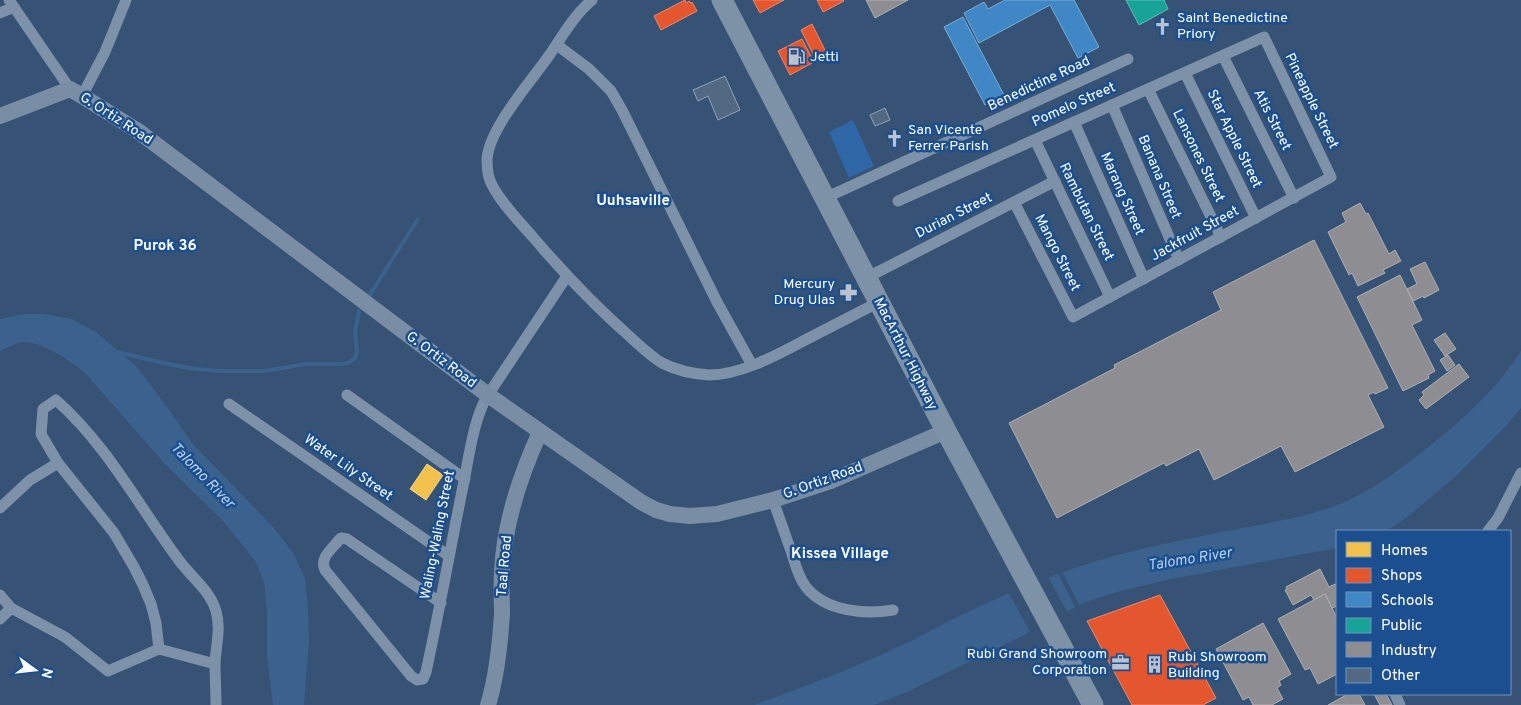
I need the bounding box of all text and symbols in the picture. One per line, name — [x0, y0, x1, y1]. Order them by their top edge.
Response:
place label: Saint Benedictine Priory — [1177, 10, 1288, 43]
church icon: Saint Benedictine Priory — [1153, 16, 1173, 36]
fuel station icon: Jetti — [786, 47, 806, 67]
place label: Jetti — [810, 49, 839, 66]
street label: Pineapple Street — [1281, 50, 1341, 152]
street label: Benedictine Road — [985, 53, 1093, 115]
street label: Pomelo Street — [1030, 79, 1118, 131]
street label: Star Apple Street — [1203, 87, 1265, 191]
street label: Atis Street — [1249, 87, 1295, 153]
street label: G. Ortiz Road — [76, 89, 156, 149]
street label: Lansones Street — [1168, 107, 1228, 205]
place label: San Vicente Ferrer Parish — [908, 122, 989, 155]
church icon: San Vicente Ferrer Parish — [884, 128, 904, 148]
street label: Banana Street — [1134, 132, 1184, 222]
street label: Marang Street — [1096, 150, 1148, 238]
street label: Rambutan Street — [1055, 160, 1117, 264]
street label: Durian Street — [913, 189, 995, 243]
district label: Uuhsaville — [596, 192, 670, 211]
street label: Jackfruit Street — [1148, 203, 1242, 265]
street label: Mango Street — [1030, 212, 1084, 294]
district label: Purok 36 — [133, 237, 197, 256]
place label: Mercury Drug Ulas — [774, 276, 835, 309]
pharmacy icon: Mercury Drug Ulas — [839, 282, 859, 302]
street label: MacArthur Highway — [869, 295, 941, 413]
street label: G. Ortiz Road — [403, 328, 479, 392]
street label: Water Lily Street — [300, 431, 396, 505]
water label: Talomo River — [166, 439, 239, 514]
street label: G. Ortiz Road — [781, 459, 865, 503]
street label: Waling-Waling Street — [417, 469, 459, 601]
legend — [1336, 530, 1511, 695]
street label: Taal Road — [494, 535, 516, 597]
text: Homes — [1381, 542, 1428, 561]
water label: Talomo River — [1147, 544, 1235, 576]
district label: Kissea Village — [791, 545, 889, 564]
text: Shops — [1381, 567, 1422, 586]
text: Schools — [1381, 592, 1434, 611]
text: Public — [1381, 617, 1422, 636]
text: Industry — [1381, 642, 1437, 661]
north arrow — [10, 645, 60, 695]
place label: Rubi Grand Showroom Corporation — [967, 646, 1107, 679]
place label: Rubi Showroom Building — [1168, 649, 1267, 682]
office icon: Rubi Grand Showroom Corporation — [1111, 652, 1131, 672]
building icon: Rubi Showroom Building — [1144, 655, 1164, 675]
text: N — [37, 666, 56, 680]
text: Other — [1381, 667, 1420, 686]

